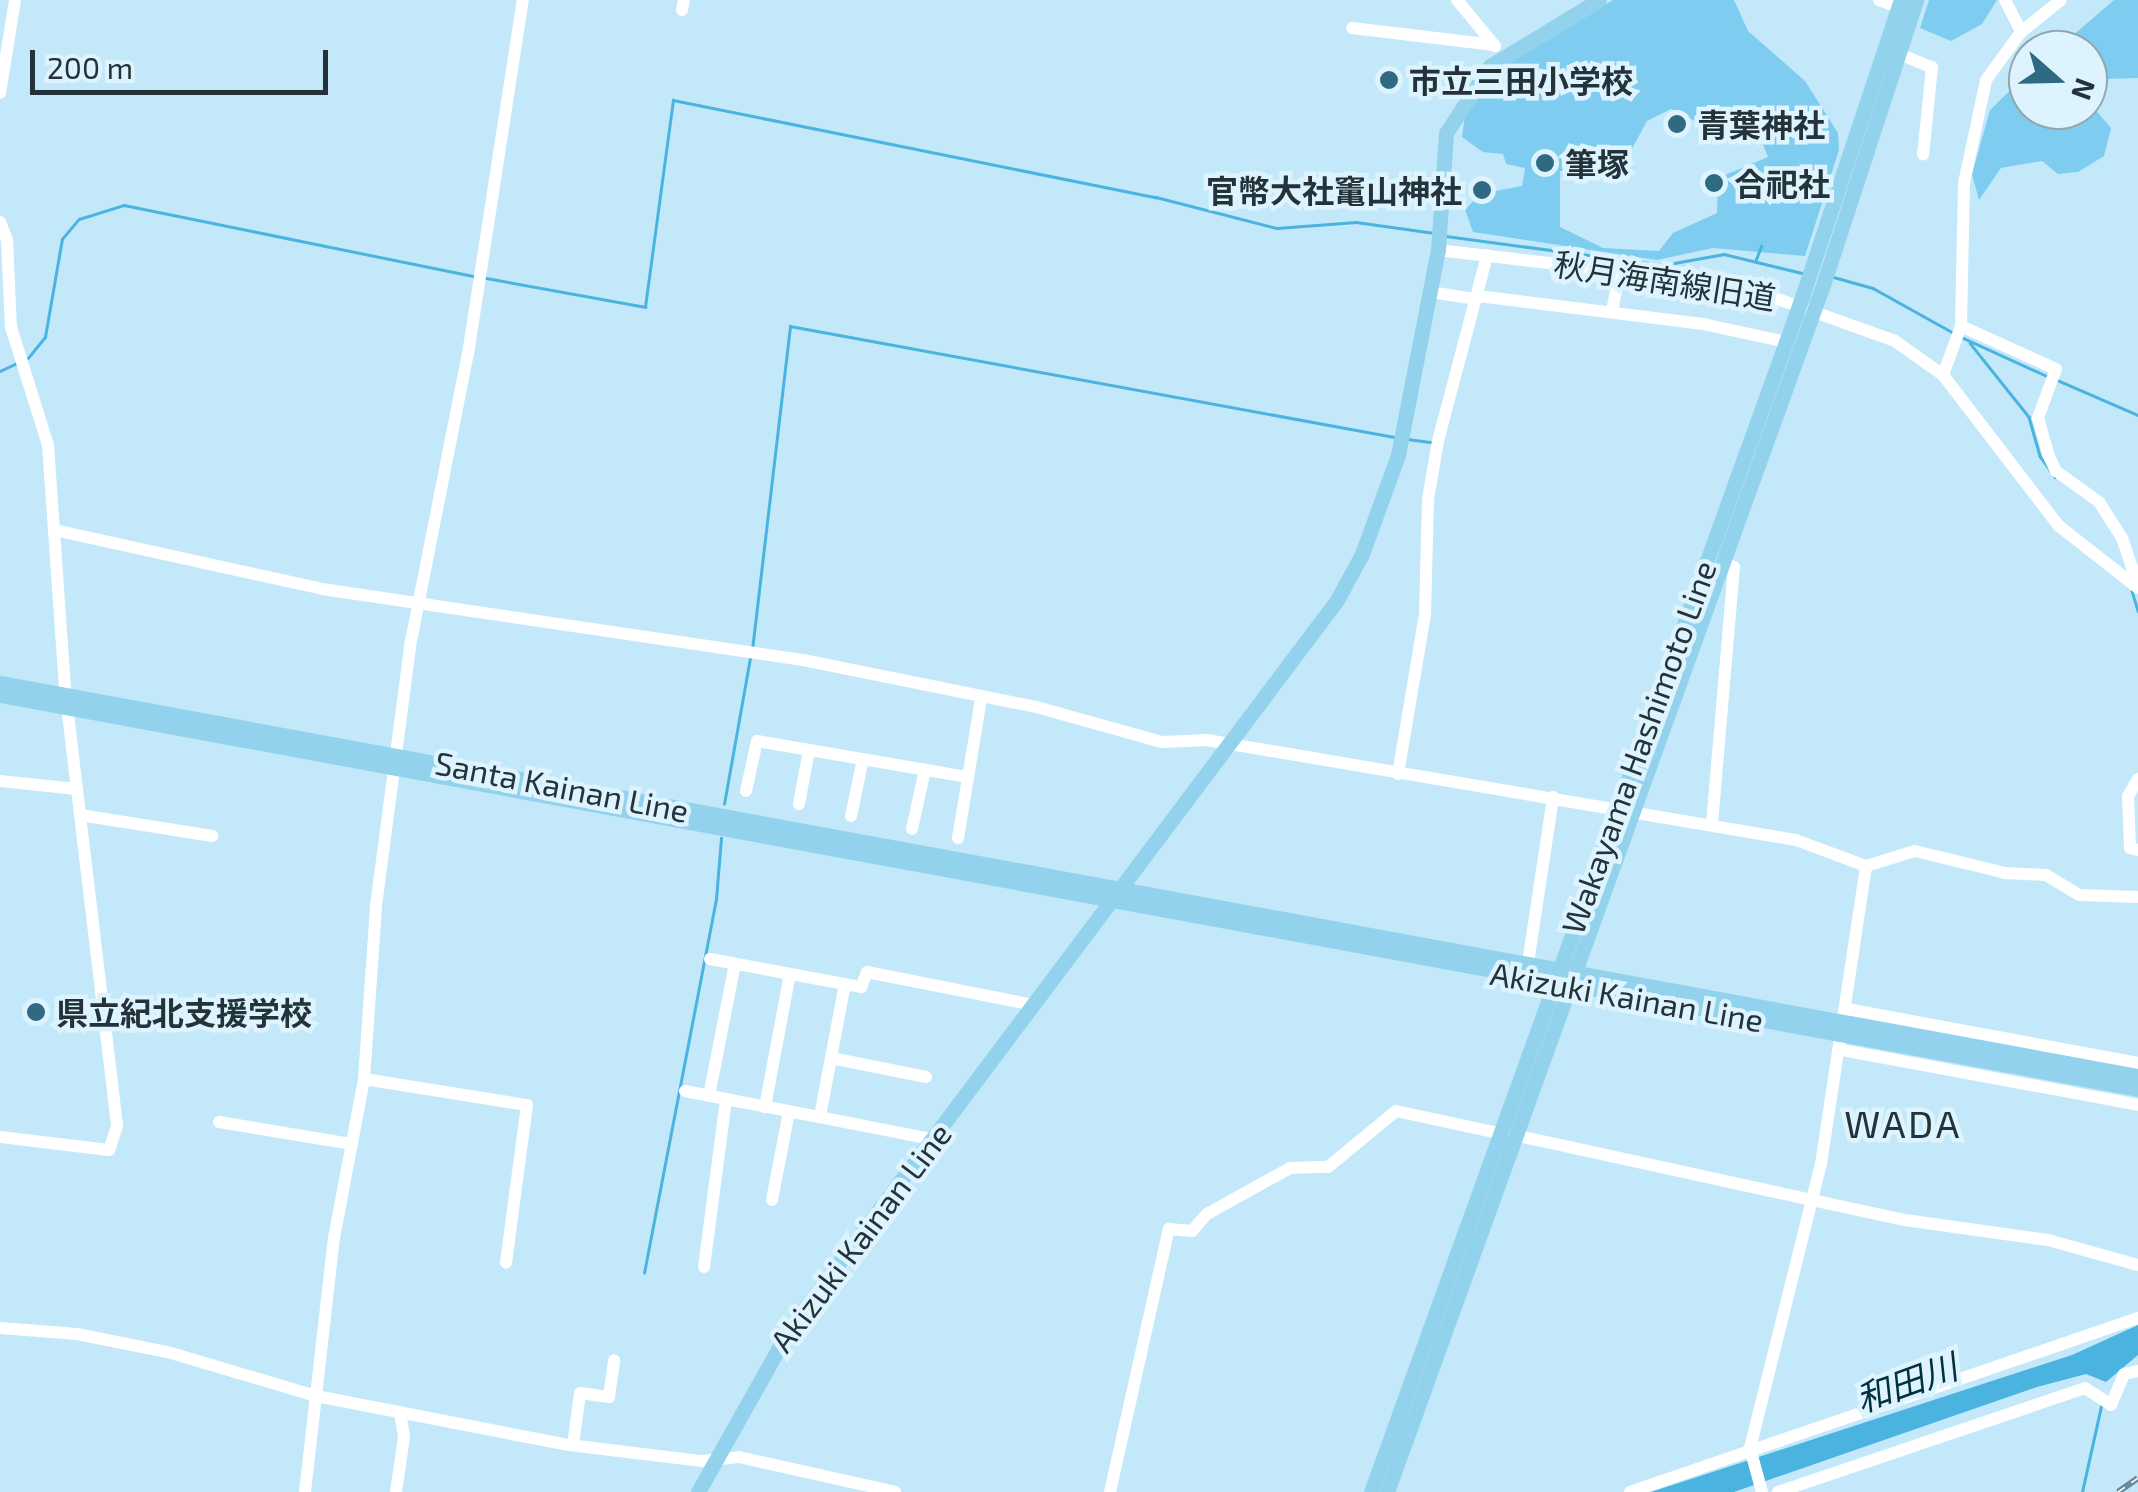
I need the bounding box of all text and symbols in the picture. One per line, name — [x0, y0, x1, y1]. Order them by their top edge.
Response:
scale bar — [35, 30, 332, 92]
north arrow — [2008, 30, 2108, 130]
text: 200 m — [47, 49, 133, 85]
place label: 市立三田小学校 — [1409, 61, 1633, 99]
marker: 市立三田小学校 — [1378, 69, 1400, 91]
text: N — [2065, 74, 2104, 105]
place label: 青葉神社 — [1697, 105, 1825, 143]
marker: 青葉神社 — [1666, 113, 1688, 135]
place label: 筆塚 — [1565, 144, 1629, 182]
marker: 筆塚 — [1534, 152, 1556, 174]
place label: 合祀社 — [1734, 164, 1830, 202]
place label: 官幣大社竃山神社 — [1206, 171, 1462, 209]
marker: 合祀社 — [1703, 172, 1725, 194]
marker: 官幣大社竃山神社 — [1471, 179, 1493, 201]
street label: 秋月海南線旧道 — [1551, 244, 1779, 316]
street label: Wakayama Hashimoto Line — [1553, 555, 1723, 939]
street label: Santa Kainan Line — [432, 743, 692, 829]
street label: Akizuki Kainan Line — [1488, 953, 1766, 1039]
place label: 県立紀北支援学校 — [56, 993, 312, 1031]
marker: 県立紀北支援学校 — [25, 1001, 47, 1023]
district label: WADA — [1844, 1101, 1962, 1147]
street label: Akizuki Kainan Line — [761, 1115, 959, 1359]
water label: 和田川 — [1849, 1344, 1963, 1420]

